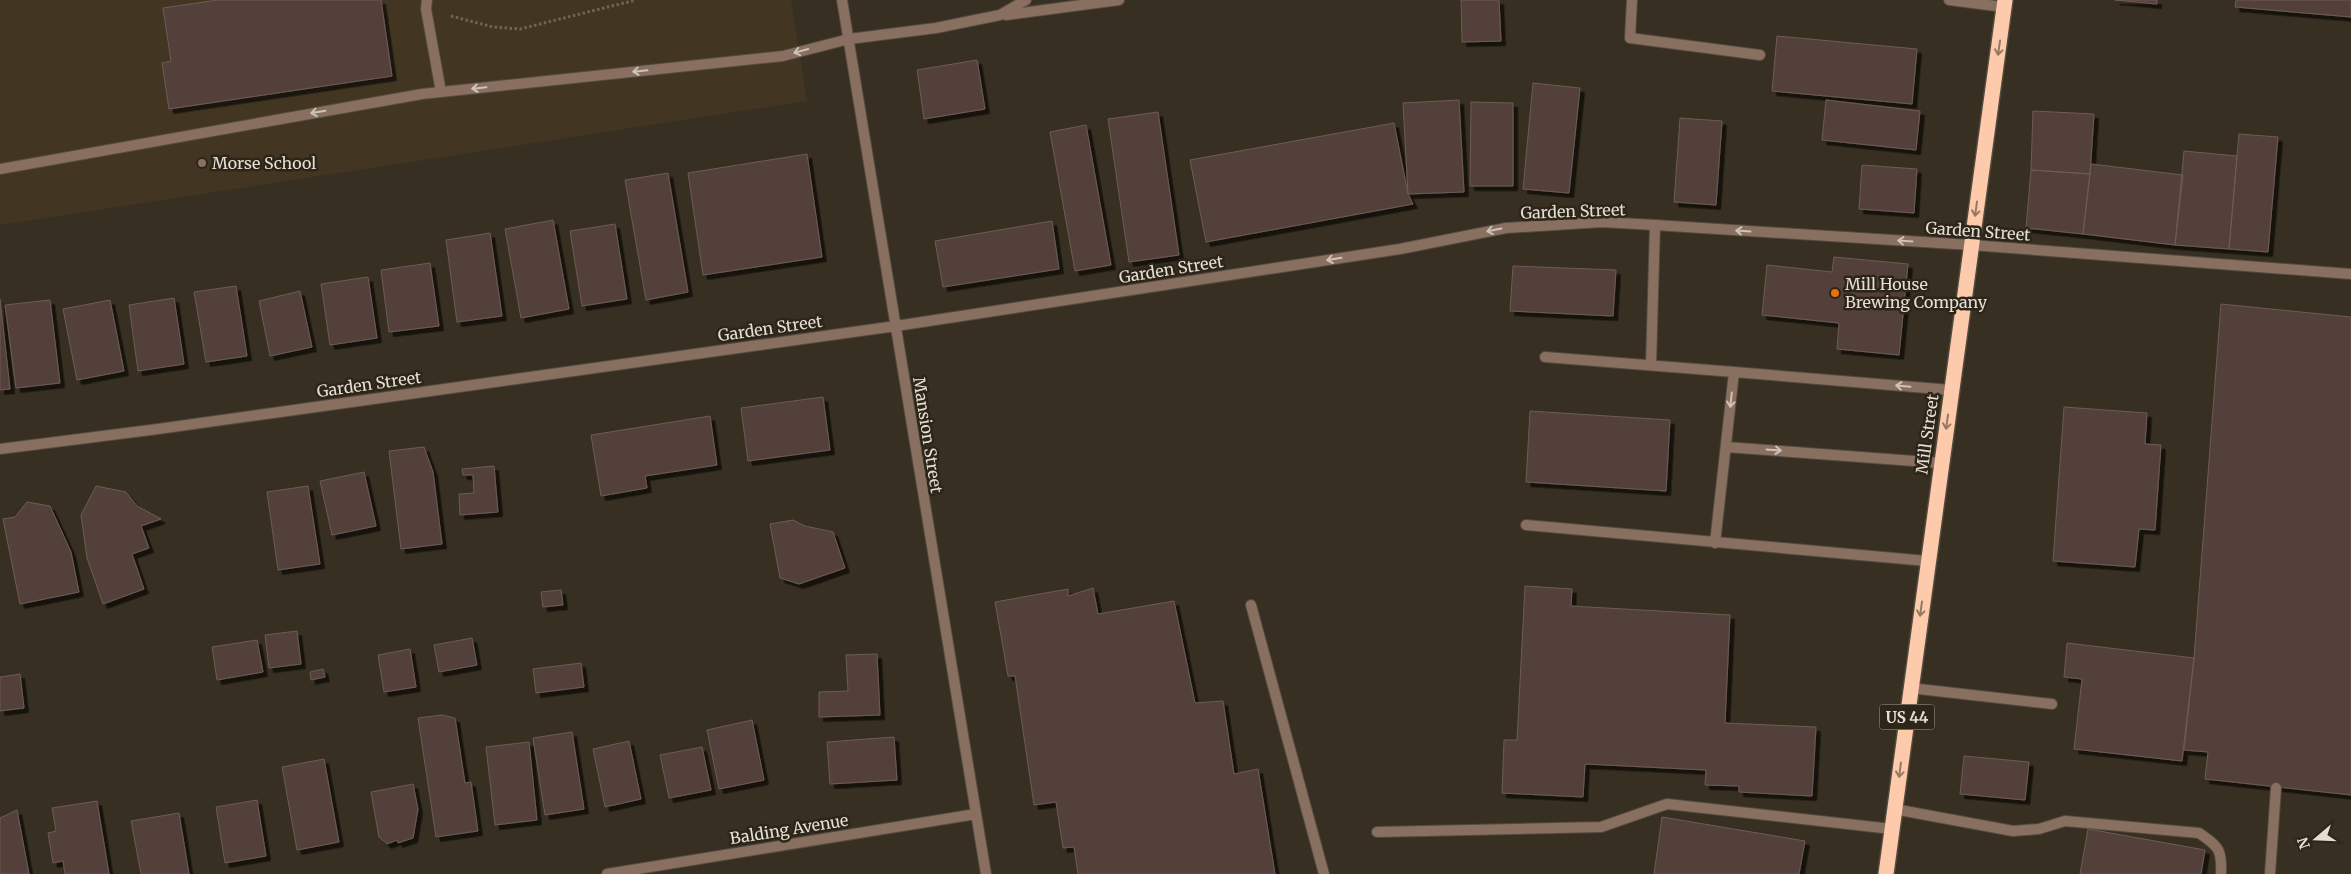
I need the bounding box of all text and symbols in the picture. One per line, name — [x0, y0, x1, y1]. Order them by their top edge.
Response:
one-way arrow — [1994, 40, 2004, 56]
one-way arrow — [794, 47, 810, 56]
one-way arrow — [633, 66, 649, 76]
one-way arrow — [471, 83, 487, 93]
one-way arrow — [310, 107, 326, 117]
place label: Morse School — [212, 153, 316, 173]
marker: Morse School — [196, 157, 208, 169]
street label: Garden Street — [1520, 199, 1627, 223]
one-way arrow — [1971, 201, 1981, 217]
street label: Garden Street — [1925, 217, 2032, 245]
one-way arrow — [1486, 226, 1502, 236]
one-way arrow — [1735, 226, 1751, 235]
one-way arrow — [1898, 236, 1914, 245]
street label: Garden Street — [1118, 251, 1225, 287]
one-way arrow — [1326, 254, 1342, 264]
place label: Mill House Brewing Company — [1845, 274, 1988, 312]
marker: Mill House Brewing Company — [1829, 287, 1841, 299]
street label: Garden Street — [717, 311, 824, 345]
street label: Garden Street — [316, 367, 423, 401]
street label: Mansion Street — [909, 376, 947, 495]
one-way arrow — [1895, 381, 1911, 391]
one-way arrow — [1726, 391, 1736, 407]
street label: Mill Street — [1911, 392, 1943, 475]
one-way arrow — [1942, 414, 1952, 430]
one-way arrow — [1766, 446, 1782, 455]
one-way arrow — [1916, 601, 1926, 617]
road number: US 44 — [1880, 704, 1934, 730]
one-way arrow — [1894, 762, 1904, 778]
street label: Balding Avenue — [728, 810, 850, 848]
north arrow — [2291, 814, 2341, 864]
text: N — [2293, 835, 2314, 851]

